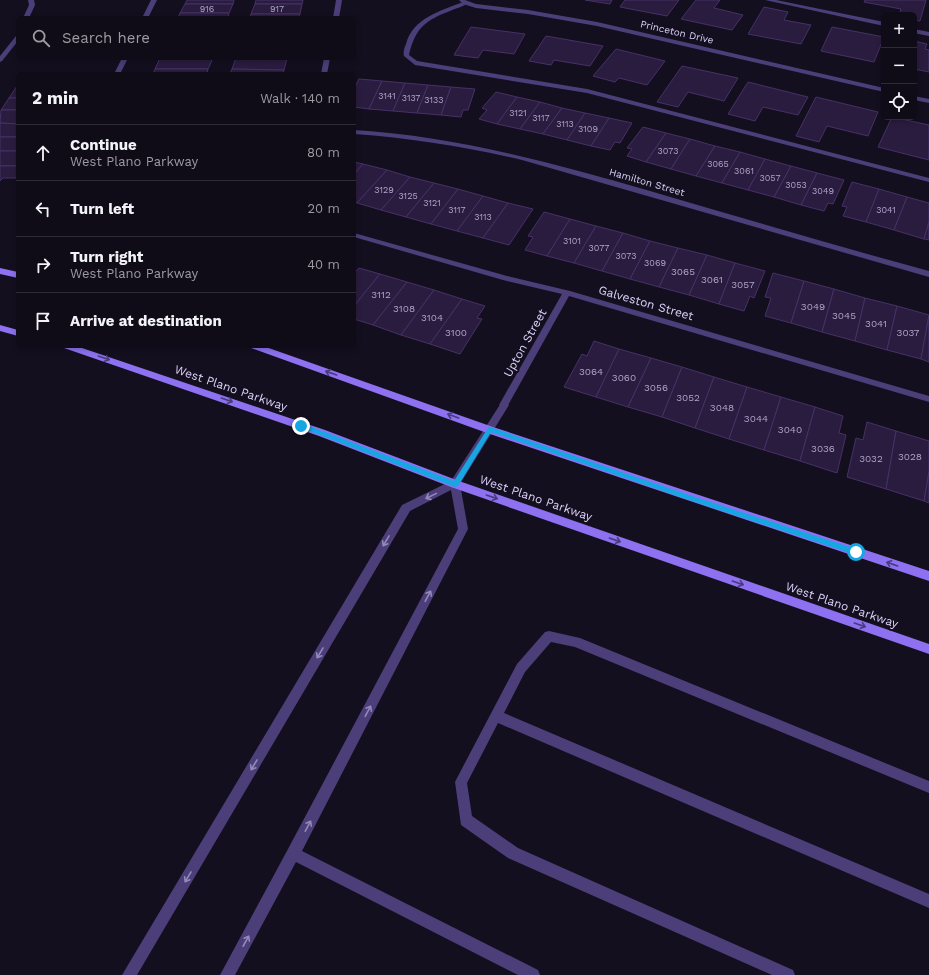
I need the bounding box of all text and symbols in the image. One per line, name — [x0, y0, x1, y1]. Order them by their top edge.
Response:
house number: 916 — [200, 4, 214, 14]
house number: 917 — [270, 4, 284, 14]
map controls — [881, 12, 917, 120]
button: + — [881, 12, 917, 48]
search box — [16, 16, 356, 60]
street label: Princeton Drive — [639, 18, 715, 46]
icon: search — [30, 27, 52, 49]
text: Search here — [62, 29, 150, 47]
button: − — [881, 48, 917, 84]
button: locate — [881, 84, 917, 120]
text: 2 min — [32, 88, 78, 108]
text: Walk · 140 m — [260, 91, 340, 106]
house number: 3141 — [378, 91, 396, 101]
house number: 3137 — [402, 93, 420, 103]
house number: 3133 — [424, 95, 444, 105]
house number: 3121 — [509, 108, 527, 118]
house number: 3117 — [532, 113, 550, 123]
house number: 3113 — [556, 119, 574, 129]
house number: 3109 — [578, 124, 598, 134]
text: Continue — [70, 136, 137, 154]
icon: ahead — [32, 142, 54, 164]
text: 80 m — [307, 145, 340, 160]
house number: 3073 — [658, 146, 678, 156]
text: West Plano Parkway — [70, 154, 198, 169]
house number: 3065 — [707, 159, 729, 169]
street label: Hamilton Street — [608, 166, 687, 198]
house number: 3061 — [734, 166, 754, 176]
house number: 3057 — [759, 173, 781, 183]
house number: 3053 — [785, 180, 807, 190]
house number: 3129 — [374, 185, 394, 195]
house number: 3049 — [812, 186, 834, 196]
house number: 3125 — [398, 191, 418, 201]
icon: left — [32, 198, 54, 220]
house number: 3121 — [423, 198, 441, 208]
text: Turn left — [70, 200, 134, 218]
text: 20 m — [308, 201, 340, 216]
house number: 3117 — [448, 205, 466, 215]
house number: 3041 — [876, 205, 896, 215]
house number: 3113 — [474, 212, 492, 222]
house number: 3101 — [563, 236, 581, 246]
house number: 3077 — [589, 243, 609, 253]
text: Turn right — [70, 248, 143, 266]
house number: 3073 — [616, 251, 636, 261]
icon: right — [32, 254, 54, 276]
text: 40 m — [307, 257, 340, 272]
house number: 3069 — [644, 258, 666, 268]
text: West Plano Parkway — [70, 266, 198, 281]
house number: 3065 — [671, 266, 695, 277]
house number: 3061 — [701, 274, 723, 285]
house number: 3057 — [731, 279, 755, 290]
street label: Galveston Street — [597, 283, 695, 323]
house number: 3112 — [371, 289, 391, 300]
house number: 3049 — [801, 301, 825, 312]
house number: 3108 — [393, 303, 415, 314]
street label: Upton Street — [501, 306, 549, 380]
icon: arrive — [32, 310, 54, 332]
house number: 3045 — [832, 310, 856, 321]
text: Arrive at destination — [70, 312, 222, 330]
house number: 3104 — [421, 312, 443, 323]
house number: 3041 — [865, 318, 887, 329]
house number: 3100 — [445, 327, 467, 338]
house number: 3037 — [897, 327, 920, 338]
one-way arrow — [98, 354, 110, 362]
street label: West Plano Parkway — [173, 362, 290, 414]
house number: 3064 — [579, 366, 603, 377]
one-way arrow — [325, 368, 337, 376]
house number: 3060 — [612, 372, 636, 383]
house number: 3056 — [644, 382, 668, 393]
house number: 3052 — [676, 392, 700, 403]
one-way arrow — [220, 397, 233, 404]
house number: 3048 — [710, 402, 734, 413]
one-way arrow — [447, 412, 460, 419]
house number: 3044 — [744, 413, 768, 424]
route end — [292, 417, 310, 435]
house number: 3040 — [778, 424, 802, 435]
house number: 3036 — [811, 443, 835, 454]
house number: 3028 — [898, 451, 922, 462]
house number: 3032 — [859, 453, 883, 464]
street label: West Plano Parkway — [478, 472, 595, 524]
one-way arrow — [425, 493, 437, 500]
one-way arrow — [486, 494, 499, 501]
one-way arrow — [382, 535, 390, 547]
one-way arrow — [608, 536, 620, 544]
route start — [847, 543, 865, 561]
one-way arrow — [886, 560, 899, 567]
one-way arrow — [731, 579, 743, 587]
street label: West Plano Parkway — [784, 579, 901, 631]
one-way arrow — [425, 590, 432, 602]
one-way arrow — [854, 622, 866, 630]
one-way arrow — [316, 647, 324, 659]
one-way arrow — [365, 705, 372, 717]
one-way arrow — [249, 759, 257, 771]
one-way arrow — [305, 821, 312, 833]
one-way arrow — [183, 871, 191, 883]
one-way arrow — [243, 935, 250, 947]

